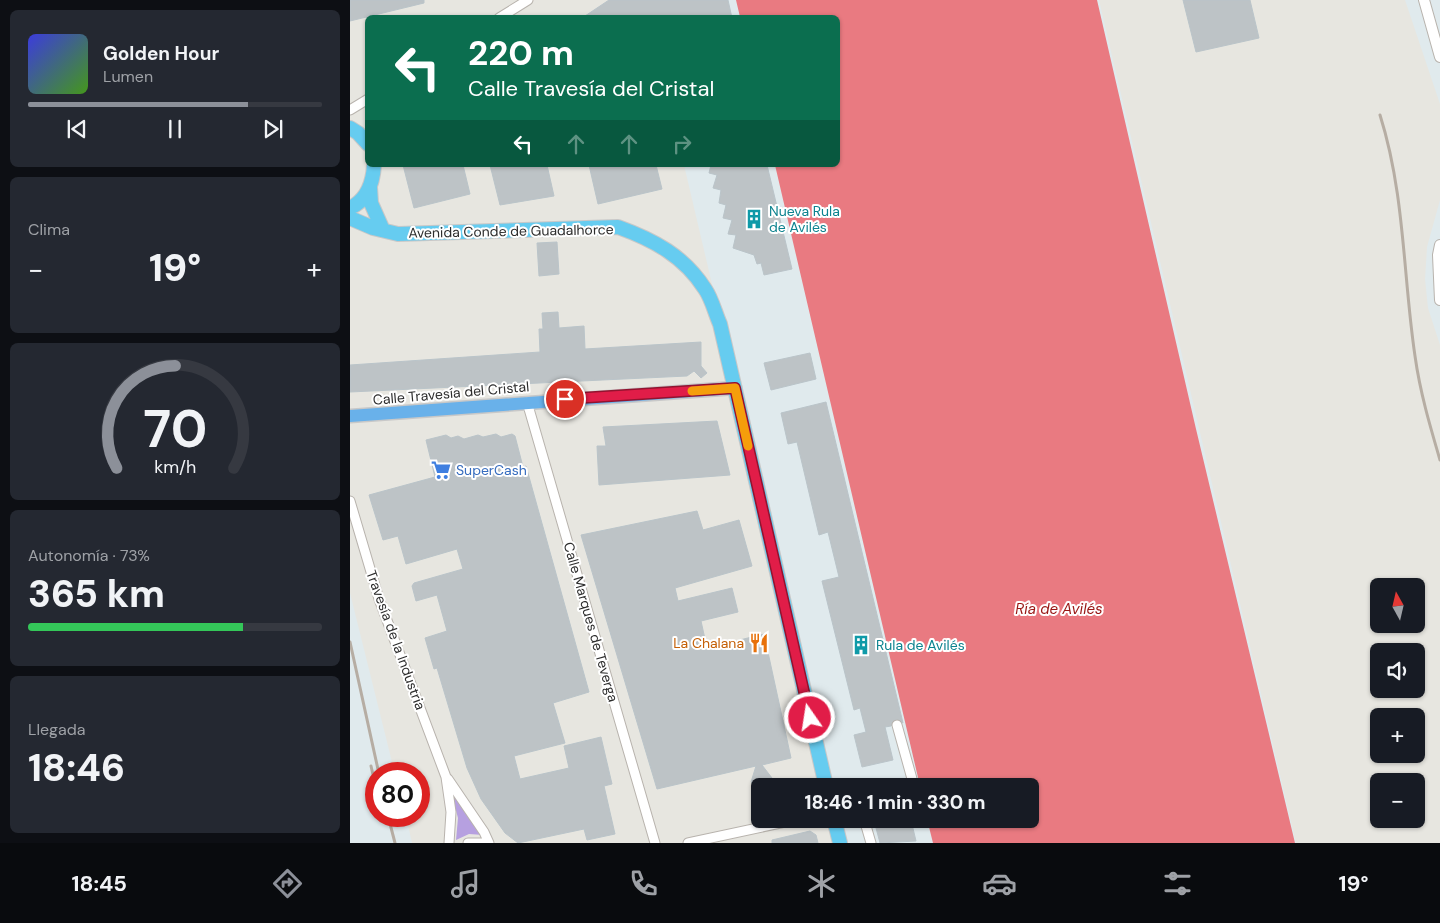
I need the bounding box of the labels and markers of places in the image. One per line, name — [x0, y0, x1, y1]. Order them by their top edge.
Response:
place label: Nueva Rula de Avilés — [769, 202, 840, 236]
building icon: Nueva Rula de Avilés — [743, 208, 765, 230]
pin — [544, 378, 586, 420]
supermarket icon: SuperCash — [430, 459, 452, 481]
place label: SuperCash — [456, 461, 527, 479]
restaurant icon: La Chalana — [748, 632, 770, 654]
place label: La Chalana — [673, 634, 744, 652]
building icon: Rula de Avilés — [850, 634, 872, 656]
place label: Rula de Avilés — [876, 636, 965, 654]

